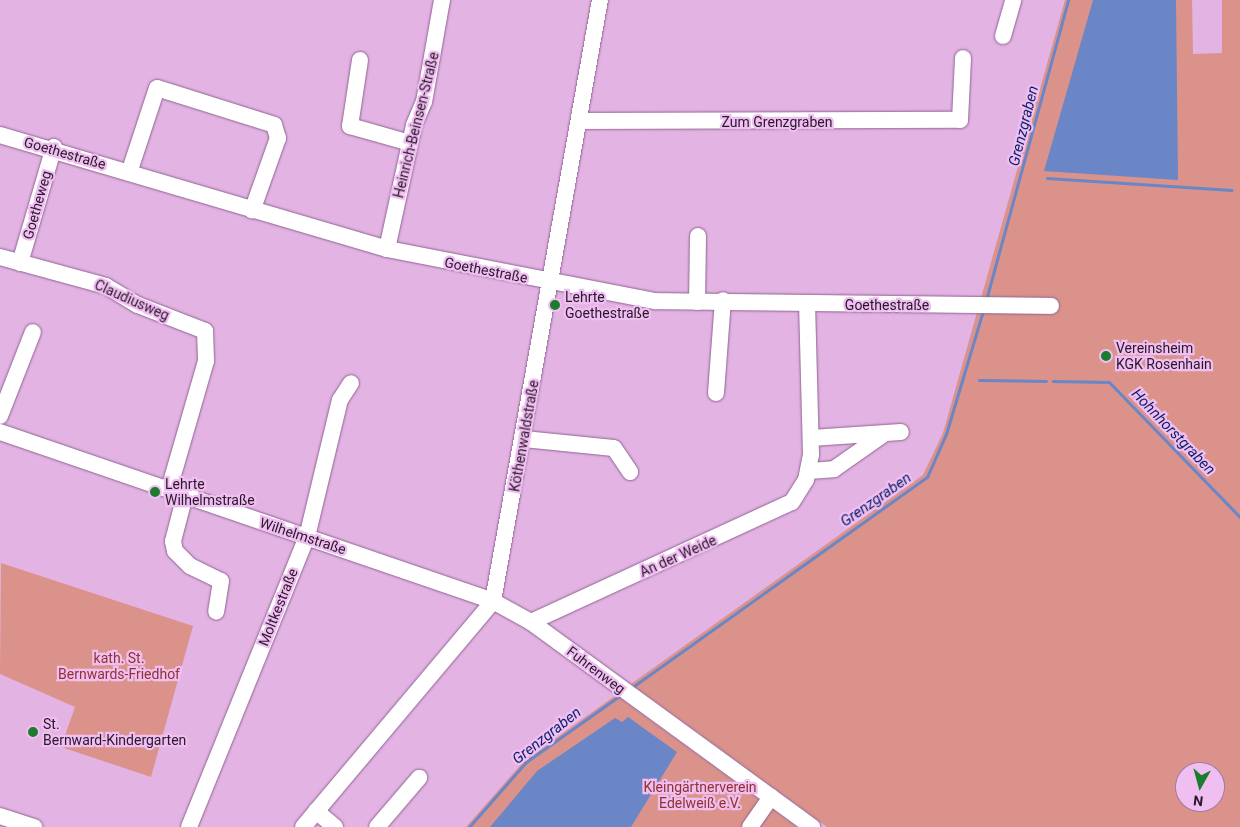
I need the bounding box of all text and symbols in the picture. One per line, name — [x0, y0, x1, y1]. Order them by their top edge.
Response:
street label: Heinrich-Beinsen-Straße — [390, 50, 442, 200]
water label: Grenzgraben — [1005, 84, 1043, 168]
street label: Zum Grenzgraben — [722, 114, 832, 130]
street label: Goethestraße — [22, 133, 108, 173]
street label: Goetheweg — [19, 169, 55, 241]
street label: Goethestraße — [443, 254, 529, 286]
street label: Claudiusweg — [92, 276, 172, 324]
place label: Lehrte Goethestraße — [565, 289, 649, 322]
street label: Goethestraße — [845, 297, 929, 313]
marker: Lehrte Goethestraße — [549, 299, 561, 311]
place label: Vereinsheim KGK Rosenhain — [1116, 340, 1212, 372]
marker: Vereinsheim KGK Rosenhain — [1100, 350, 1112, 362]
street label: Köthenwaldstraße — [506, 379, 542, 493]
water label: Hohnhorstgraben — [1127, 385, 1219, 479]
water label: Grenzgraben — [837, 469, 915, 531]
place label: Lehrte Wilhelmstraße — [165, 476, 255, 508]
marker: Lehrte Wilhelmstraße — [149, 486, 161, 498]
street label: Wilhelmstraße — [258, 514, 348, 558]
street label: An der Weide — [637, 532, 719, 580]
street label: Moltkestraße — [255, 566, 301, 648]
street label: Fuhrenweg — [564, 643, 628, 697]
park label: kath. St. Bernwards-Friedhof — [58, 650, 180, 682]
water label: Grenzgraben — [509, 704, 585, 768]
place label: St. Bernward-Kindergarten — [43, 716, 186, 749]
marker: St. Bernward-Kindergarten — [27, 726, 39, 738]
north arrow — [1175, 762, 1225, 812]
park label: Kleingärtnerverein Edelweiß e.V. — [643, 779, 757, 812]
text: N — [1192, 792, 1204, 809]

